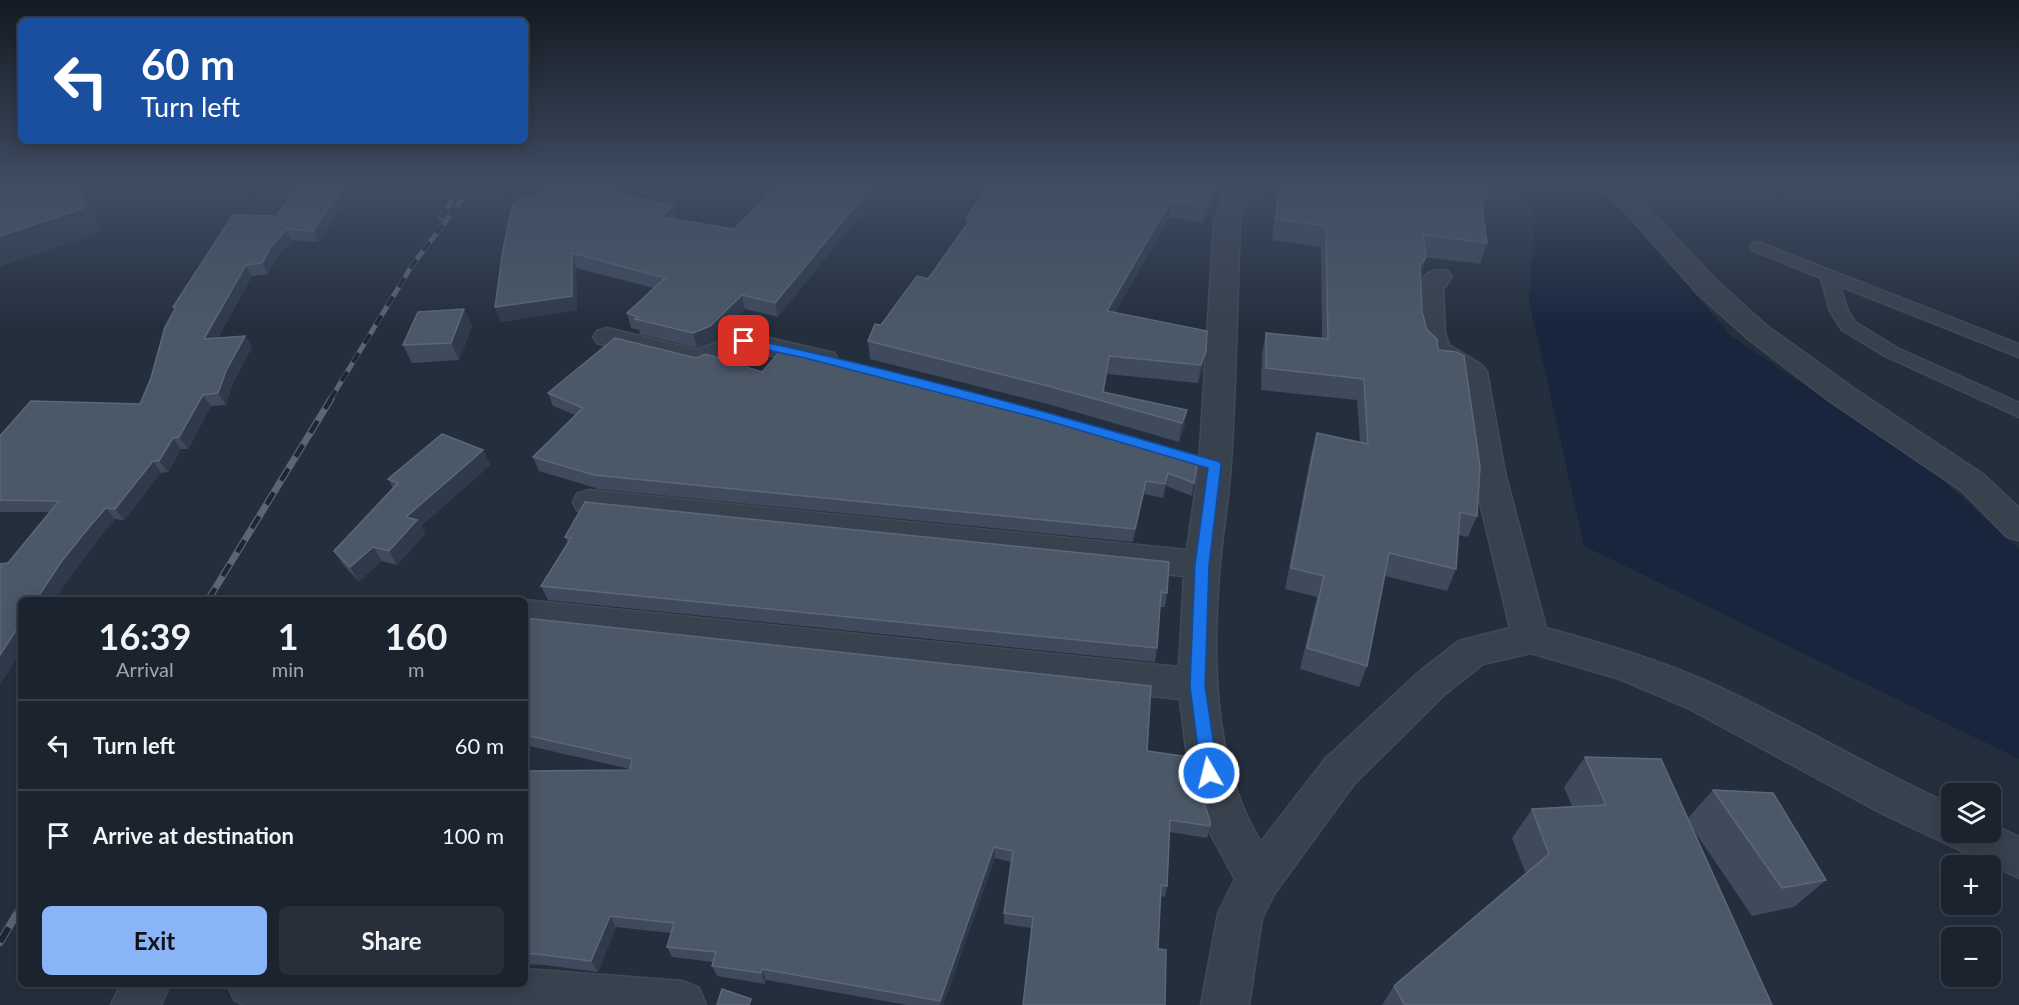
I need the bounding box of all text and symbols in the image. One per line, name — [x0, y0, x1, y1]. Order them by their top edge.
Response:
text: 60 m — [141, 39, 235, 89]
icon: left — [42, 42, 120, 120]
text: Turn left — [141, 90, 240, 123]
pin — [718, 315, 769, 366]
icon: arrive — [727, 324, 760, 357]
text: 16:39 — [99, 614, 191, 658]
text: 1 — [278, 614, 299, 658]
text: 160 — [385, 614, 447, 658]
text: Arrival — [116, 657, 174, 681]
text: min — [272, 657, 304, 681]
text: m — [408, 657, 424, 681]
icon: left — [42, 729, 75, 762]
text: Turn left — [93, 732, 175, 759]
text: 60 m — [455, 732, 504, 759]
position arrow — [1177, 741, 1241, 805]
map controls — [1941, 783, 2001, 987]
button: layers — [1941, 783, 2001, 843]
icon: arrive — [42, 819, 75, 852]
text: Arrive at destination — [93, 822, 294, 849]
text: 100 m — [442, 822, 504, 849]
button: + — [1941, 855, 2001, 915]
button: Exit — [42, 906, 267, 975]
button: Share — [279, 906, 504, 975]
button: − — [1941, 927, 2001, 987]

